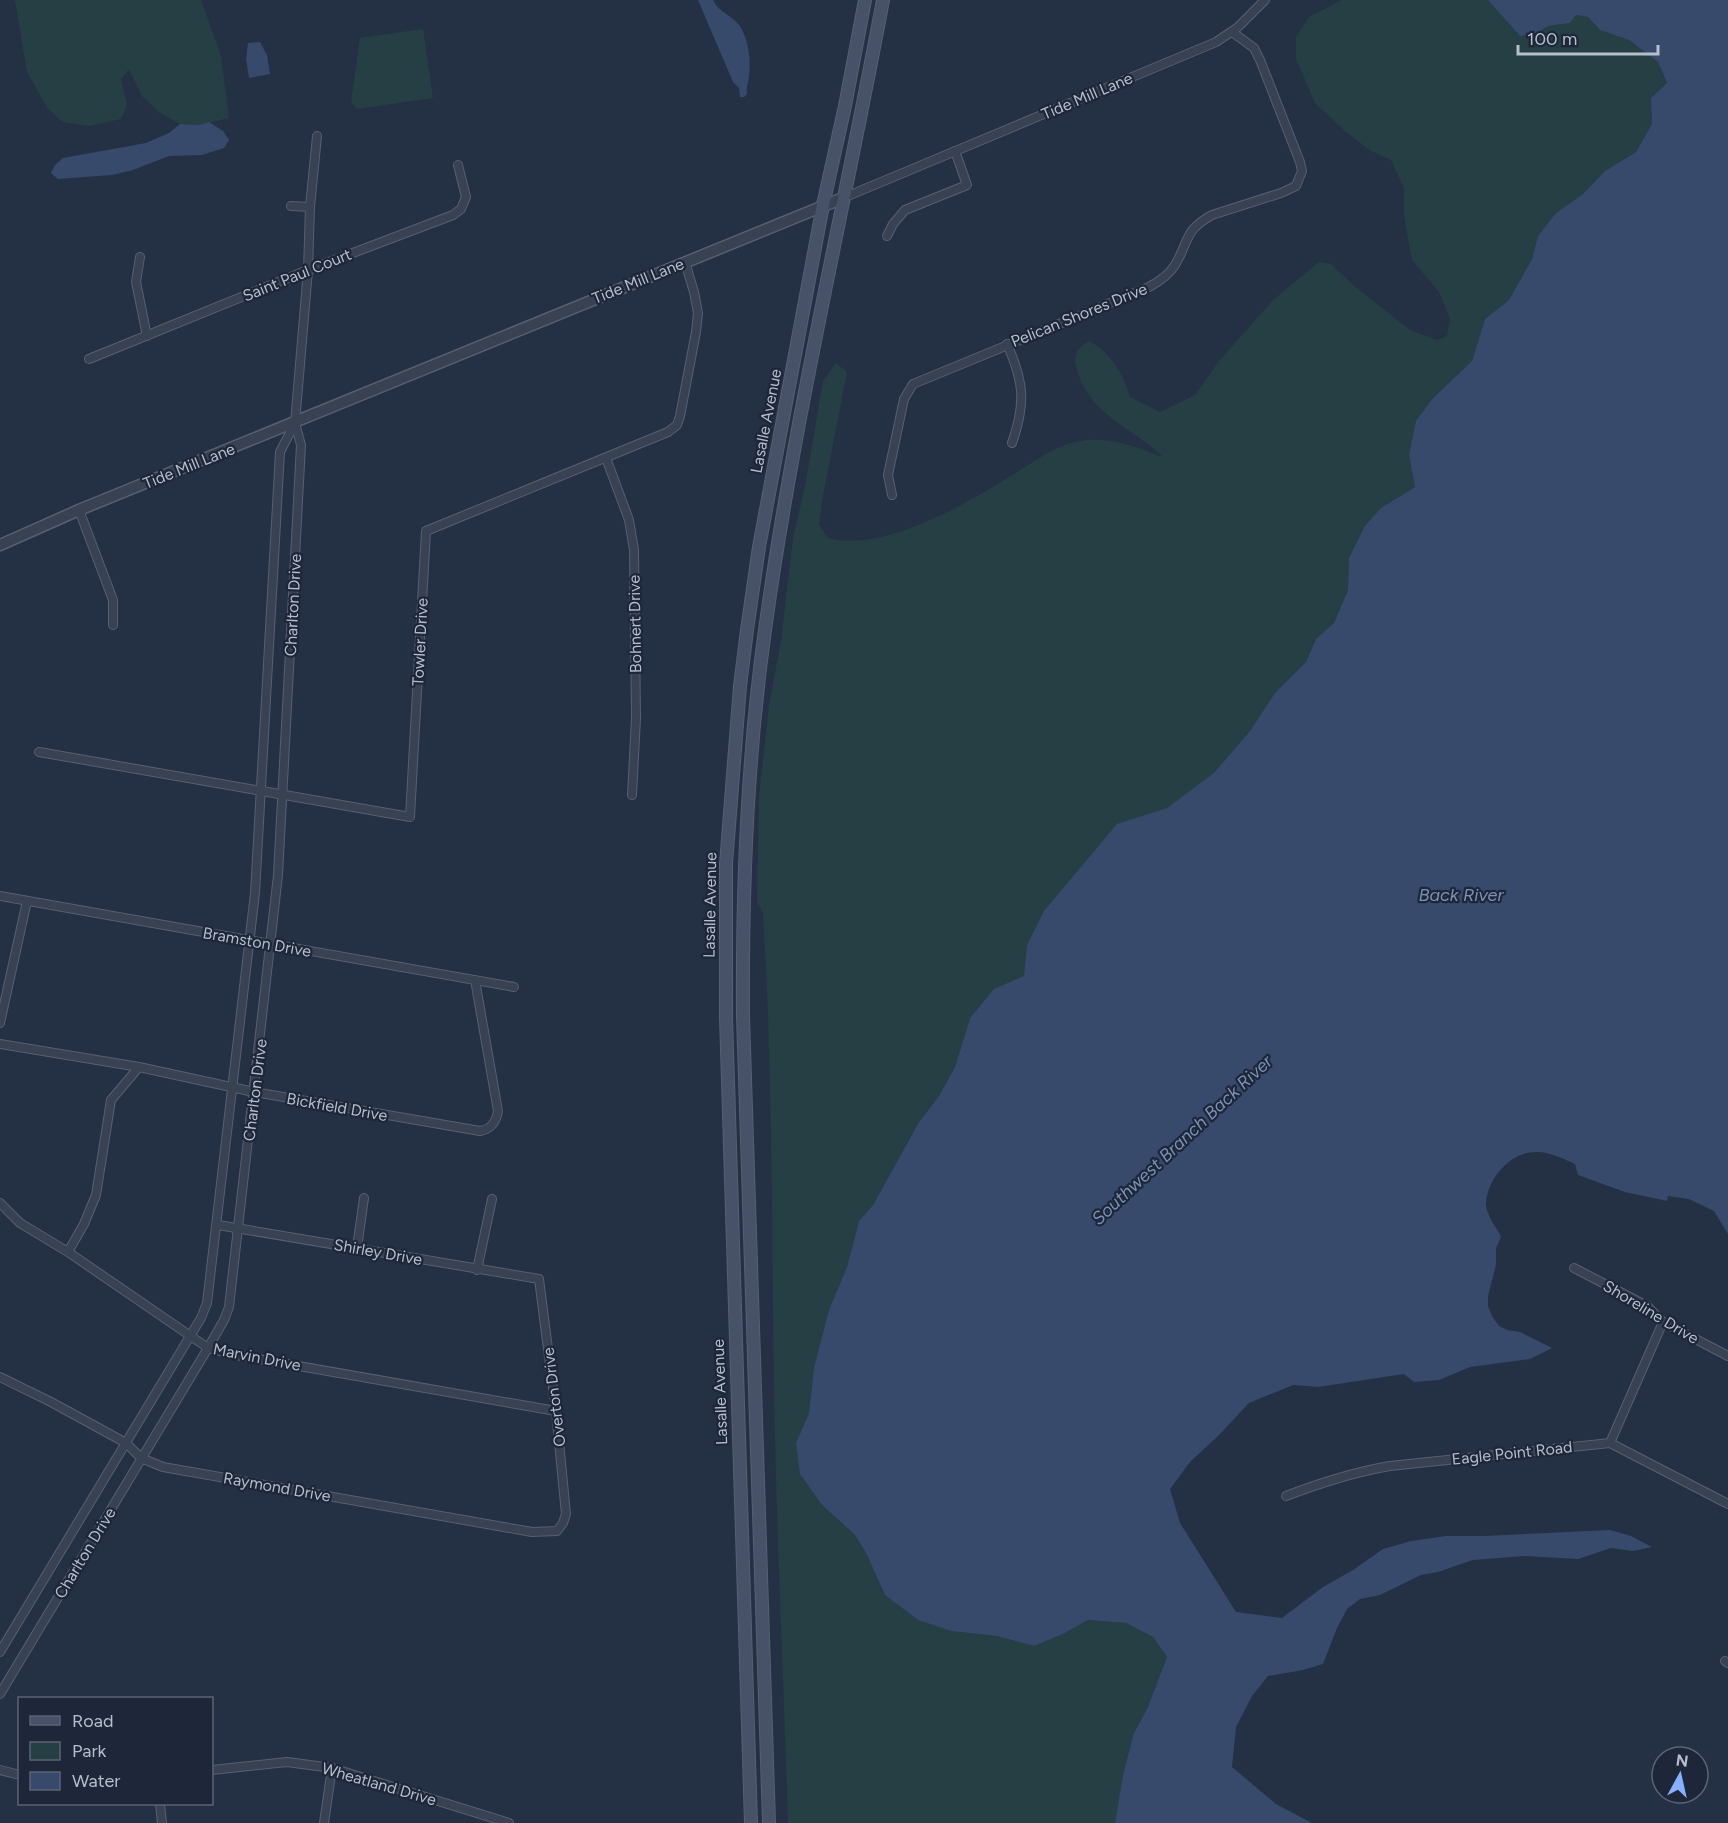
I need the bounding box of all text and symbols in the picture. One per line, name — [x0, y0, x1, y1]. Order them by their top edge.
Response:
scale bar — [1518, 18, 1658, 56]
text: 100 m — [1527, 28, 1577, 50]
street label: Tide Mill Lane — [1039, 68, 1136, 124]
street label: Saint Paul Court — [240, 245, 354, 305]
street label: Tide Mill Lane — [589, 254, 687, 308]
street label: Pelican Shores Drive — [1008, 279, 1150, 351]
street label: Lasalle Avenue — [747, 367, 785, 475]
street label: Tide Mill Lane — [140, 439, 238, 493]
street label: Charlton Drive — [281, 553, 305, 657]
street label: Bohnert Drive — [625, 575, 645, 673]
street label: Towler Drive — [408, 597, 432, 686]
street label: Lasalle Avenue — [700, 852, 720, 958]
water label: Back River — [1418, 884, 1504, 906]
street label: Bramston Drive — [201, 923, 313, 961]
street label: Charlton Drive — [239, 1038, 271, 1142]
water label: Southwest Branch Back River — [1087, 1050, 1278, 1230]
street label: Bickfield Drive — [285, 1089, 389, 1125]
street label: Shirley Drive — [332, 1235, 424, 1269]
street label: Shoreline Drive — [1600, 1276, 1702, 1348]
street label: Lasalle Avenue — [709, 1338, 731, 1445]
street label: Marvin Drive — [211, 1339, 303, 1375]
street label: Overton Drive — [538, 1346, 570, 1448]
street label: Eagle Point Road — [1451, 1437, 1573, 1469]
street label: Raymond Drive — [222, 1468, 332, 1506]
street label: Charlton Drive — [50, 1504, 120, 1602]
legend — [18, 1697, 213, 1805]
text: Road — [72, 1710, 113, 1732]
text: Park — [72, 1740, 107, 1762]
north arrow — [1650, 1745, 1710, 1805]
text: N — [1675, 1750, 1689, 1771]
street label: Wheatland Drive — [320, 1759, 439, 1809]
text: Water — [72, 1770, 120, 1792]

